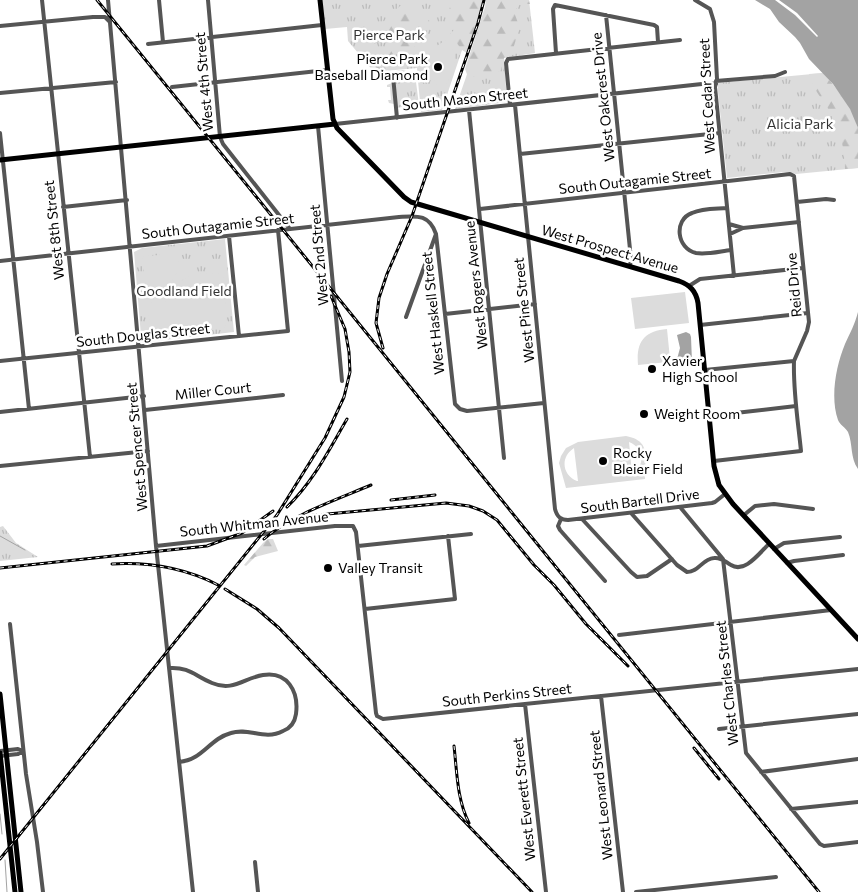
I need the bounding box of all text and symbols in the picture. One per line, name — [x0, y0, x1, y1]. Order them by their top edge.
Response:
park label: Pierce Park — [353, 26, 425, 43]
street label: West 4th Street — [191, 31, 216, 133]
street label: West Oakcrest Drive — [587, 32, 618, 162]
street label: West Cedar Street — [695, 38, 718, 154]
place label: Pierce Park Baseball Diamond — [315, 50, 428, 83]
marker: Pierce Park Baseball Diamond — [432, 61, 444, 73]
street label: South Mason Street — [401, 83, 529, 114]
park label: Alicia Park — [767, 115, 834, 132]
street label: South Outagamie Street — [558, 164, 712, 197]
street label: West 8th Street — [40, 179, 67, 281]
street label: West 2nd Street — [306, 203, 331, 306]
street label: South Outagamie Street — [141, 209, 295, 242]
street label: West Rogers Avenue — [460, 220, 491, 350]
street label: West Prospect Avenue — [540, 221, 681, 276]
street label: West Haskell Street — [418, 250, 447, 375]
street label: Reid Drive — [782, 252, 805, 318]
street label: West Pine Street — [510, 256, 537, 363]
park label: Goodland Field — [136, 282, 232, 299]
street label: South Douglas Street — [75, 319, 211, 350]
place label: Xavier High School — [662, 352, 738, 385]
marker: Xavier High School — [646, 363, 658, 375]
street label: Miller Court — [174, 378, 252, 403]
street label: West Spencer Street — [122, 382, 151, 512]
place label: Weight Room — [654, 405, 740, 422]
marker: Weight Room — [638, 408, 650, 420]
place label: Rocky Bleier Field — [613, 444, 683, 477]
marker: Rocky Bleier Field — [597, 455, 609, 467]
street label: South Bartell Drive — [580, 485, 700, 516]
street label: South Whitman Avenue — [179, 507, 329, 540]
place label: Valley Transit — [338, 559, 423, 576]
marker: Valley Transit — [322, 562, 334, 574]
street label: West Charles Street — [711, 619, 742, 746]
street label: South Perkins Street — [441, 679, 573, 710]
street label: West Leonard Street — [585, 729, 616, 861]
street label: West Everett Street — [509, 736, 538, 862]

